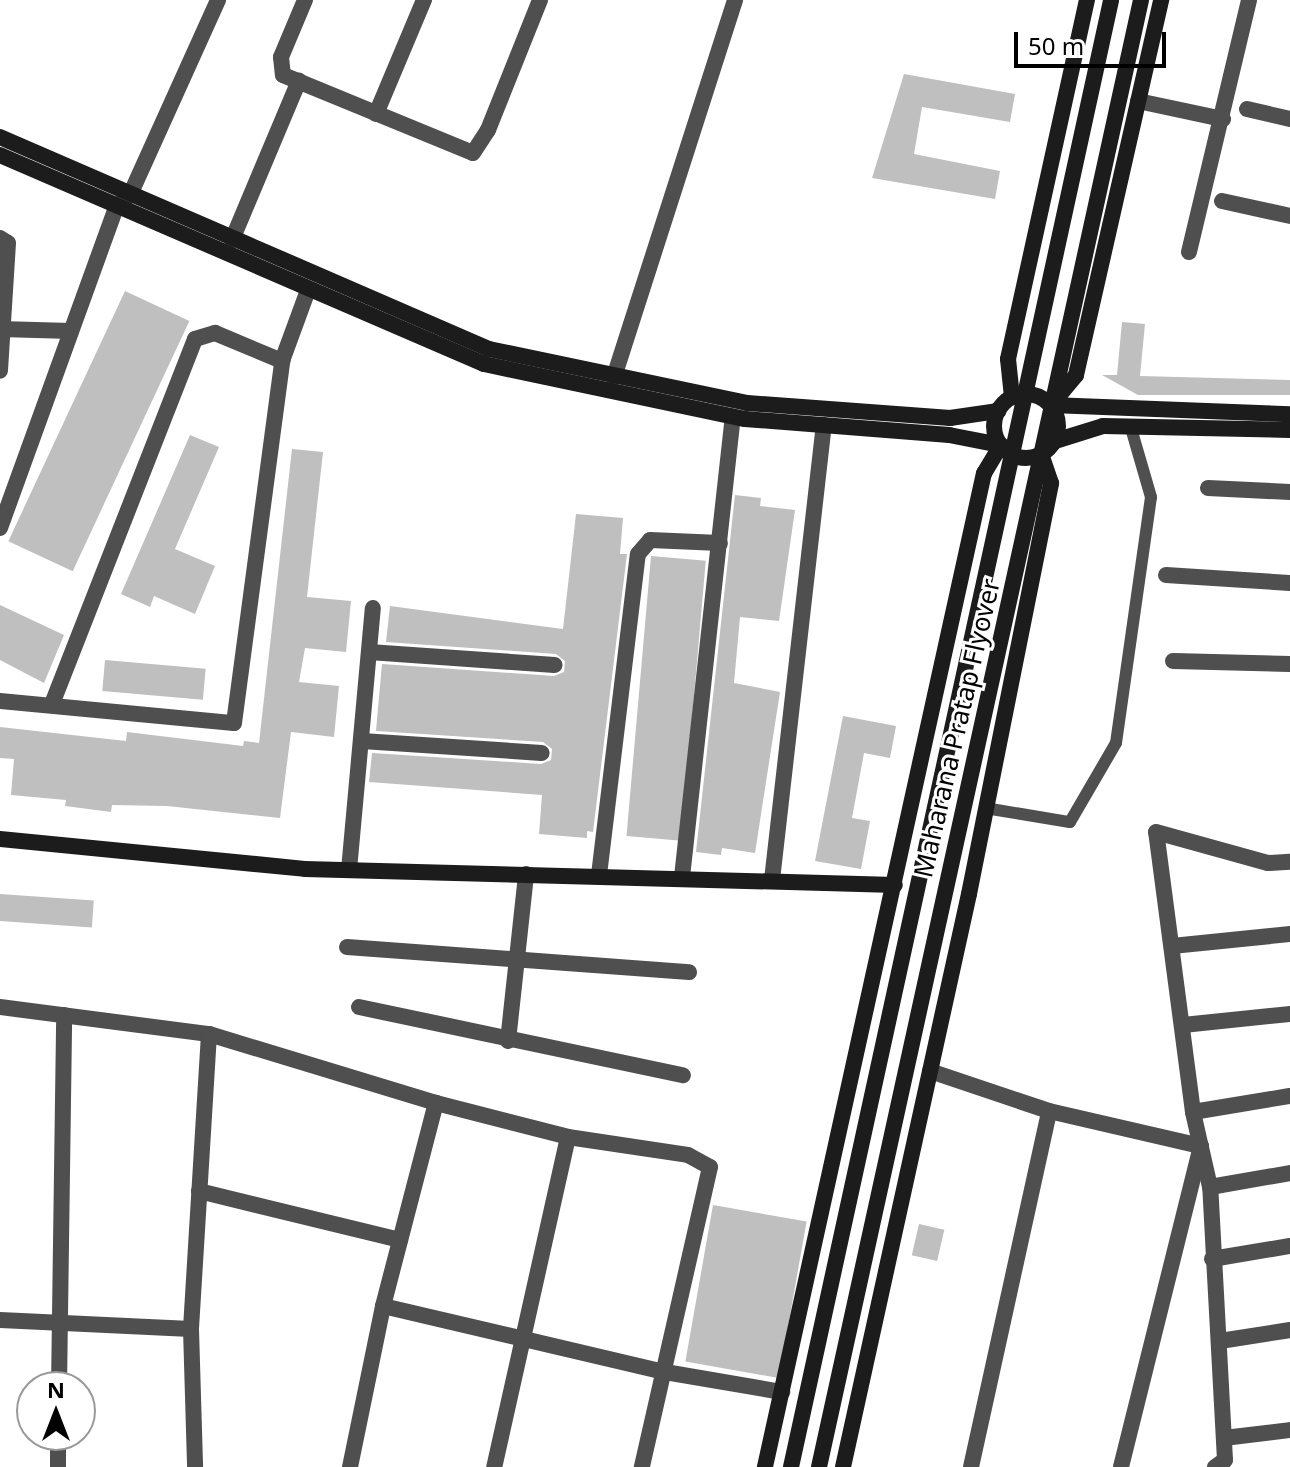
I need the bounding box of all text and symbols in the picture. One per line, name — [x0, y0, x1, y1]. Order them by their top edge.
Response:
scale bar — [1018, 16, 1170, 66]
text: 50 m — [1028, 29, 1084, 62]
street label: Maharana Pratap Flyover — [907, 576, 1007, 880]
north arrow — [16, 1371, 96, 1451]
text: N — [47, 1374, 65, 1404]

